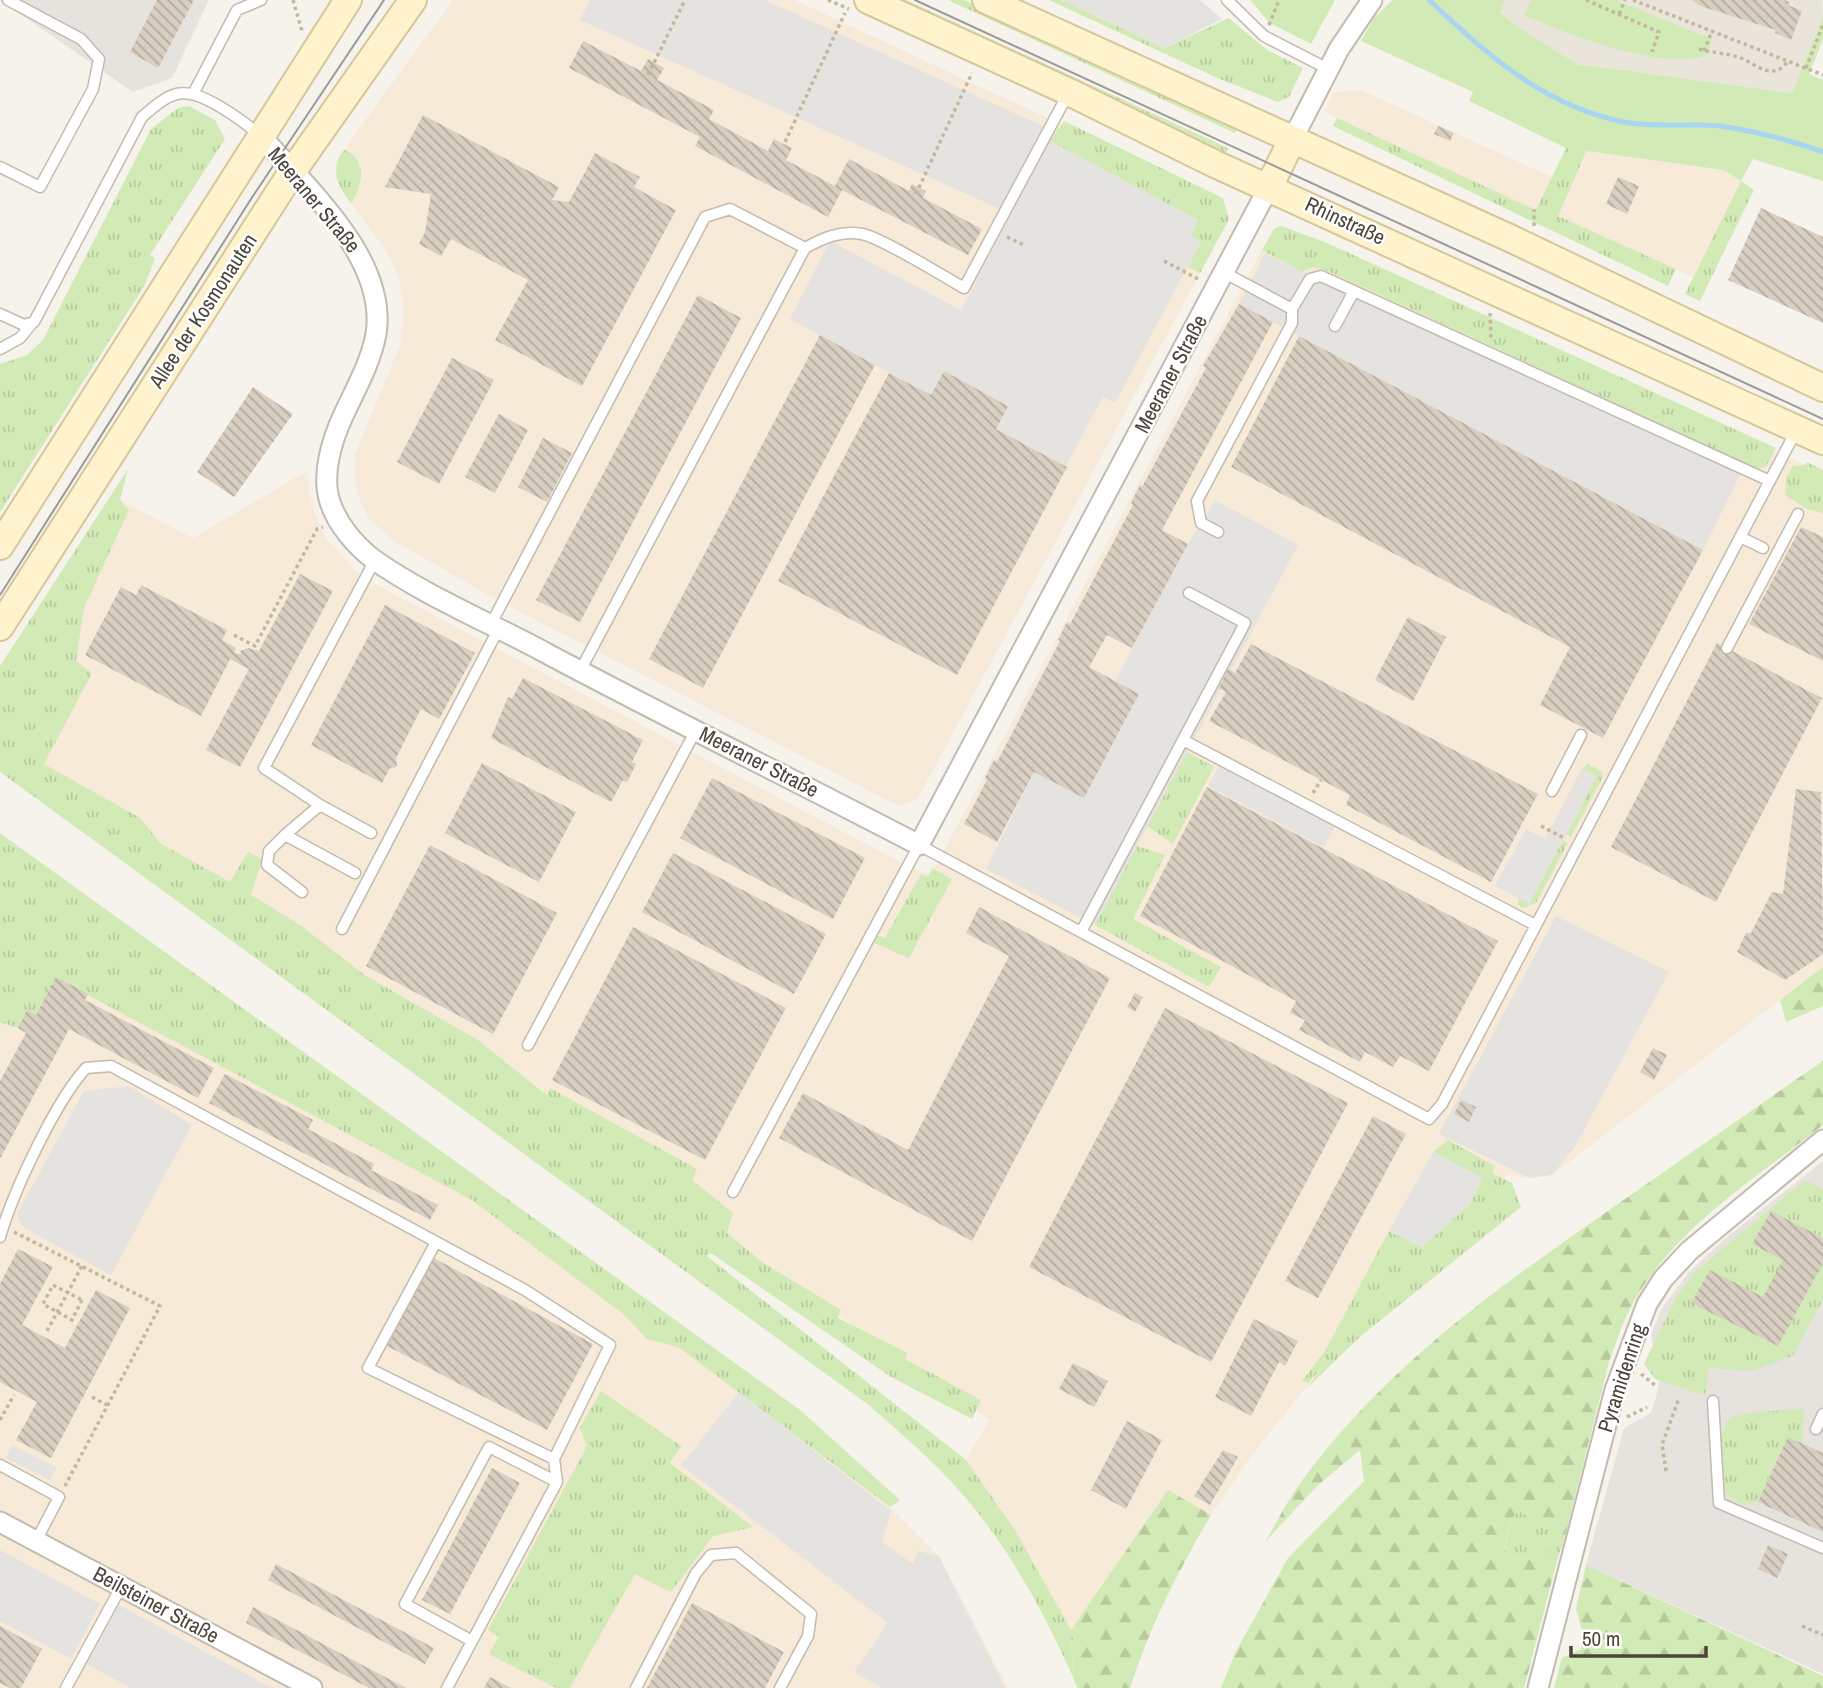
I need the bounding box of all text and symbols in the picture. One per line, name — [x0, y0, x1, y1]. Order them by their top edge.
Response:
street label: Meeraner Straße — [261, 140, 367, 259]
street label: Rhinstraße — [1300, 189, 1390, 252]
street label: Allee der Kosmonauten — [141, 228, 263, 395]
street label: Meeraner Straße — [1127, 309, 1214, 438]
street label: Meeraner Straße — [695, 719, 824, 804]
street label: Pyramidenring — [1590, 1319, 1653, 1436]
street label: Beilsteiner Straße — [88, 1559, 224, 1650]
scale bar — [1571, 1614, 1706, 1658]
text: 50 m — [1582, 1624, 1620, 1653]

